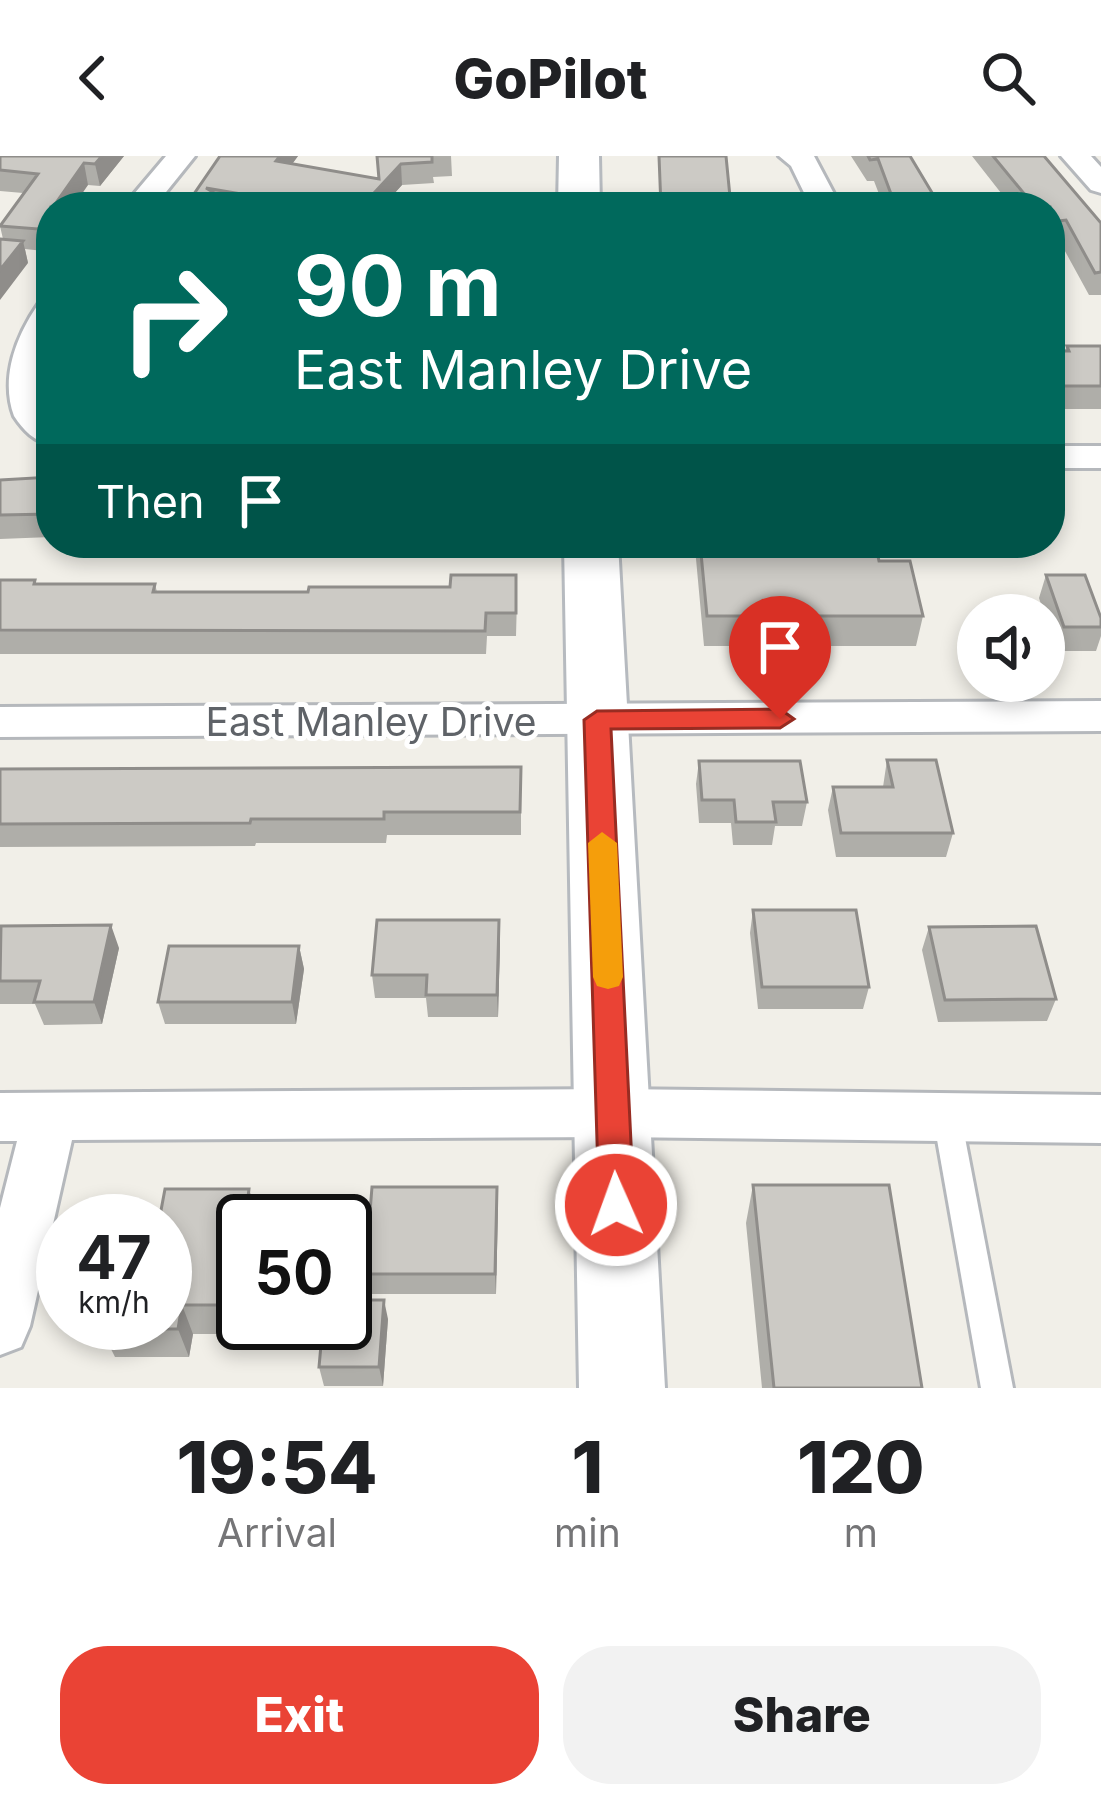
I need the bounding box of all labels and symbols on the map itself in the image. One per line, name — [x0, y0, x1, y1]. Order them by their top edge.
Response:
pin — [729, 596, 831, 719]
street label: East Manley Drive — [206, 698, 536, 745]
position arrow — [553, 1142, 679, 1268]
speed limit sign: 50 — [216, 1194, 372, 1350]

